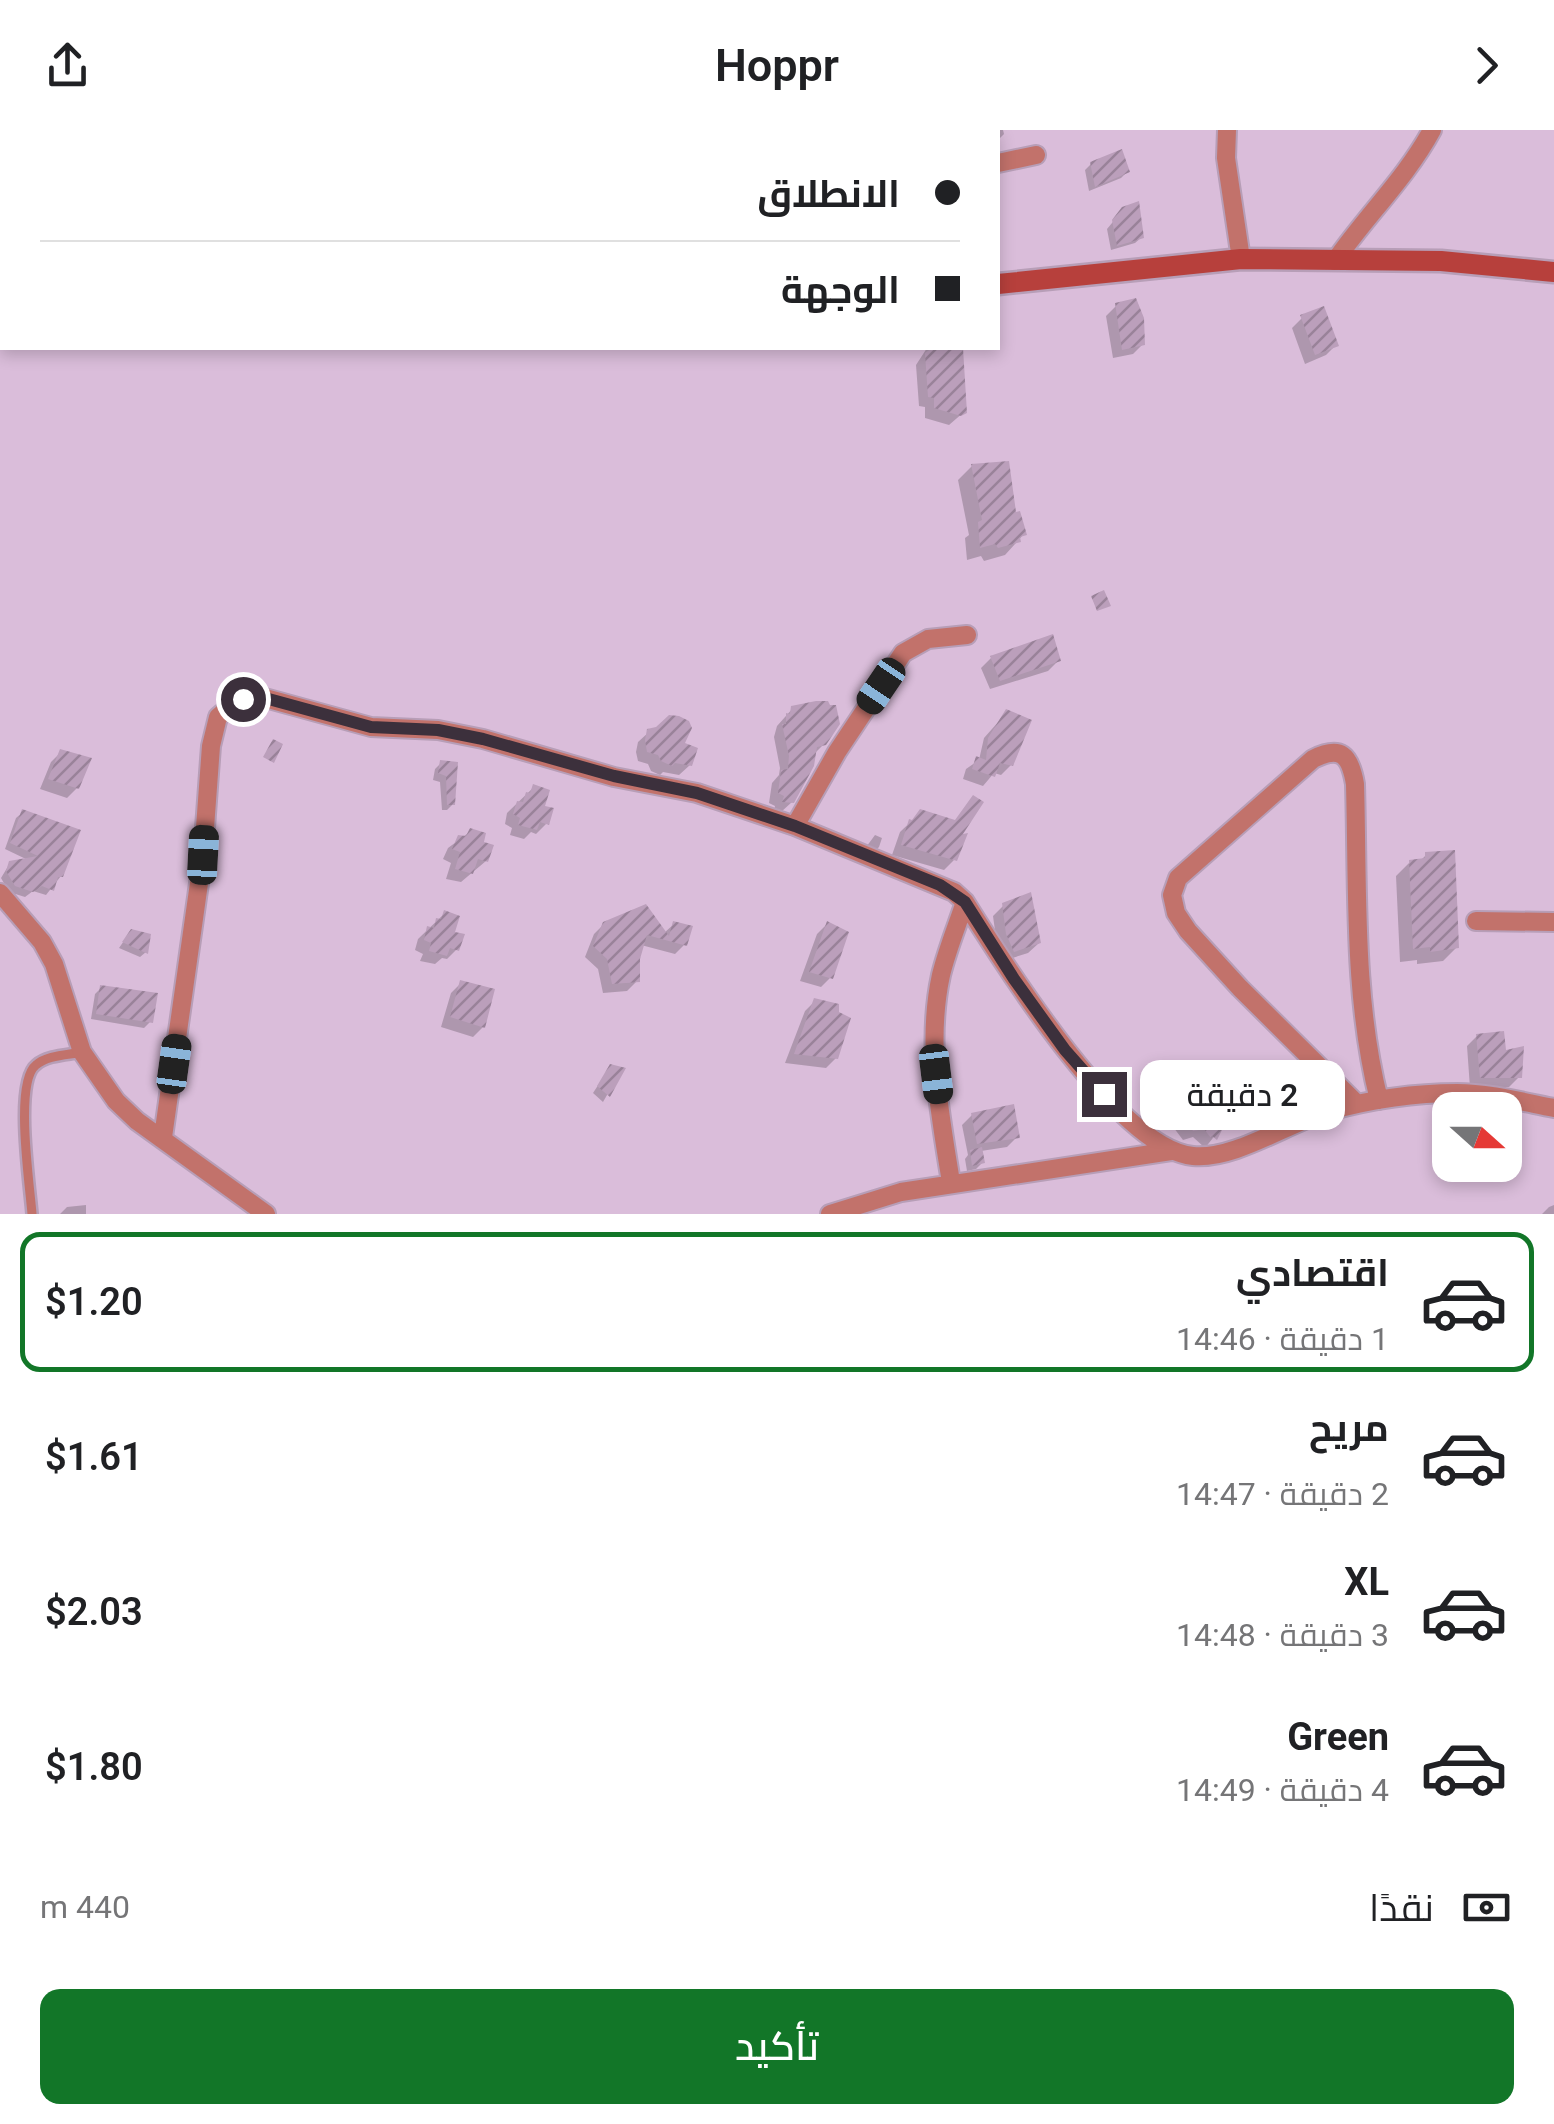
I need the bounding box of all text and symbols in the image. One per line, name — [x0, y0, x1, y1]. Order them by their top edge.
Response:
icon: share — [40, 38, 95, 93]
icon: forward — [1459, 38, 1514, 93]
text: Hoppr — [715, 39, 839, 92]
text: الانطلاق — [757, 172, 900, 216]
text: الوجهة — [781, 268, 900, 312]
car — [852, 653, 910, 719]
route start — [221, 677, 266, 722]
car — [186, 824, 220, 886]
car — [155, 1032, 193, 1096]
car — [917, 1042, 955, 1106]
callout: 2 دقيقة — [1139, 1059, 1344, 1129]
route end — [1082, 1072, 1127, 1117]
text: 2 دقيقة — [1187, 1076, 1298, 1114]
north arrow — [1432, 1092, 1522, 1182]
map controls — [1432, 1092, 1522, 1182]
text: اقتصادي — [1236, 1251, 1389, 1295]
icon: car — [1419, 1257, 1509, 1347]
text: $1.20 — [45, 1280, 143, 1324]
text: 1 دقيقة · 14:46 — [1176, 1320, 1389, 1358]
text: مريح — [1309, 1406, 1389, 1450]
icon: car — [1419, 1412, 1509, 1502]
text: $1.61 — [45, 1435, 143, 1479]
text: 2 دقيقة · 14:47 — [1176, 1475, 1389, 1513]
text: XL — [1344, 1560, 1389, 1604]
icon: car — [1419, 1567, 1509, 1657]
text: $2.03 — [45, 1590, 143, 1634]
text: 3 دقيقة · 14:48 — [1176, 1616, 1389, 1654]
text: Green — [1287, 1715, 1389, 1759]
icon: car — [1419, 1722, 1509, 1812]
text: $1.80 — [45, 1745, 143, 1789]
text: 4 دقيقة · 14:49 — [1176, 1771, 1389, 1809]
icon: cash — [1459, 1880, 1514, 1935]
text: نقدًا — [1369, 1886, 1434, 1930]
text: 440 m — [40, 1888, 130, 1926]
button: تأكيد — [40, 1989, 1514, 2104]

